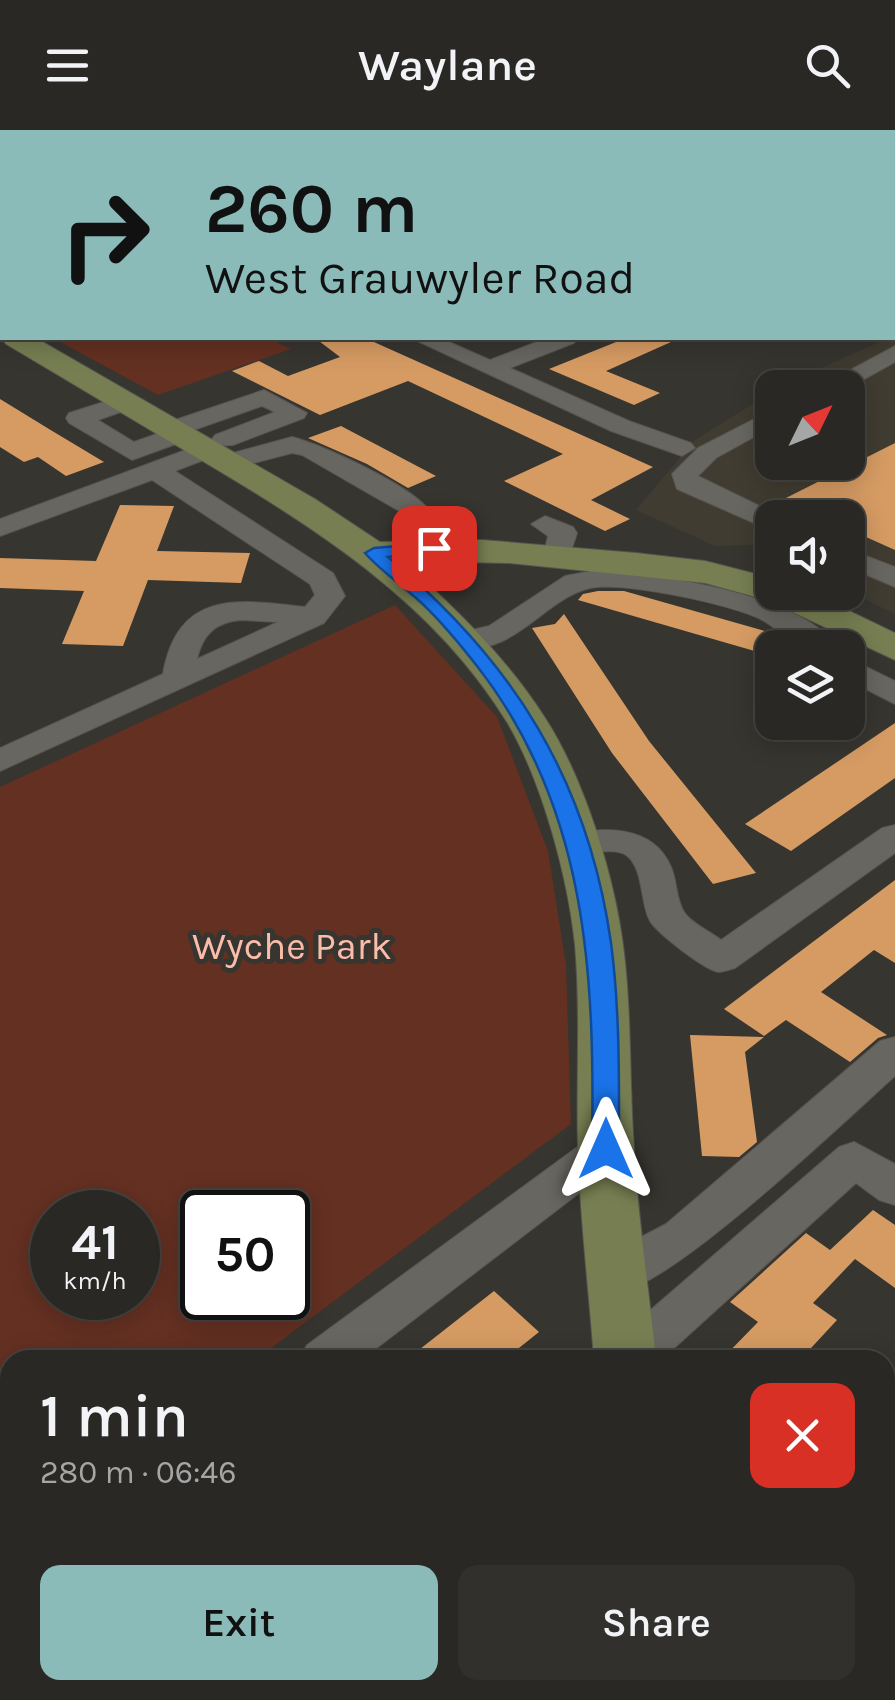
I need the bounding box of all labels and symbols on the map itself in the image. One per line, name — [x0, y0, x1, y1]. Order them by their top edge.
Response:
north arrow — [755, 370, 865, 480]
pin — [392, 506, 477, 591]
park label: Wyche Park — [192, 924, 392, 969]
position arrow — [554, 1097, 658, 1201]
speed limit sign: 50 — [180, 1190, 310, 1320]

